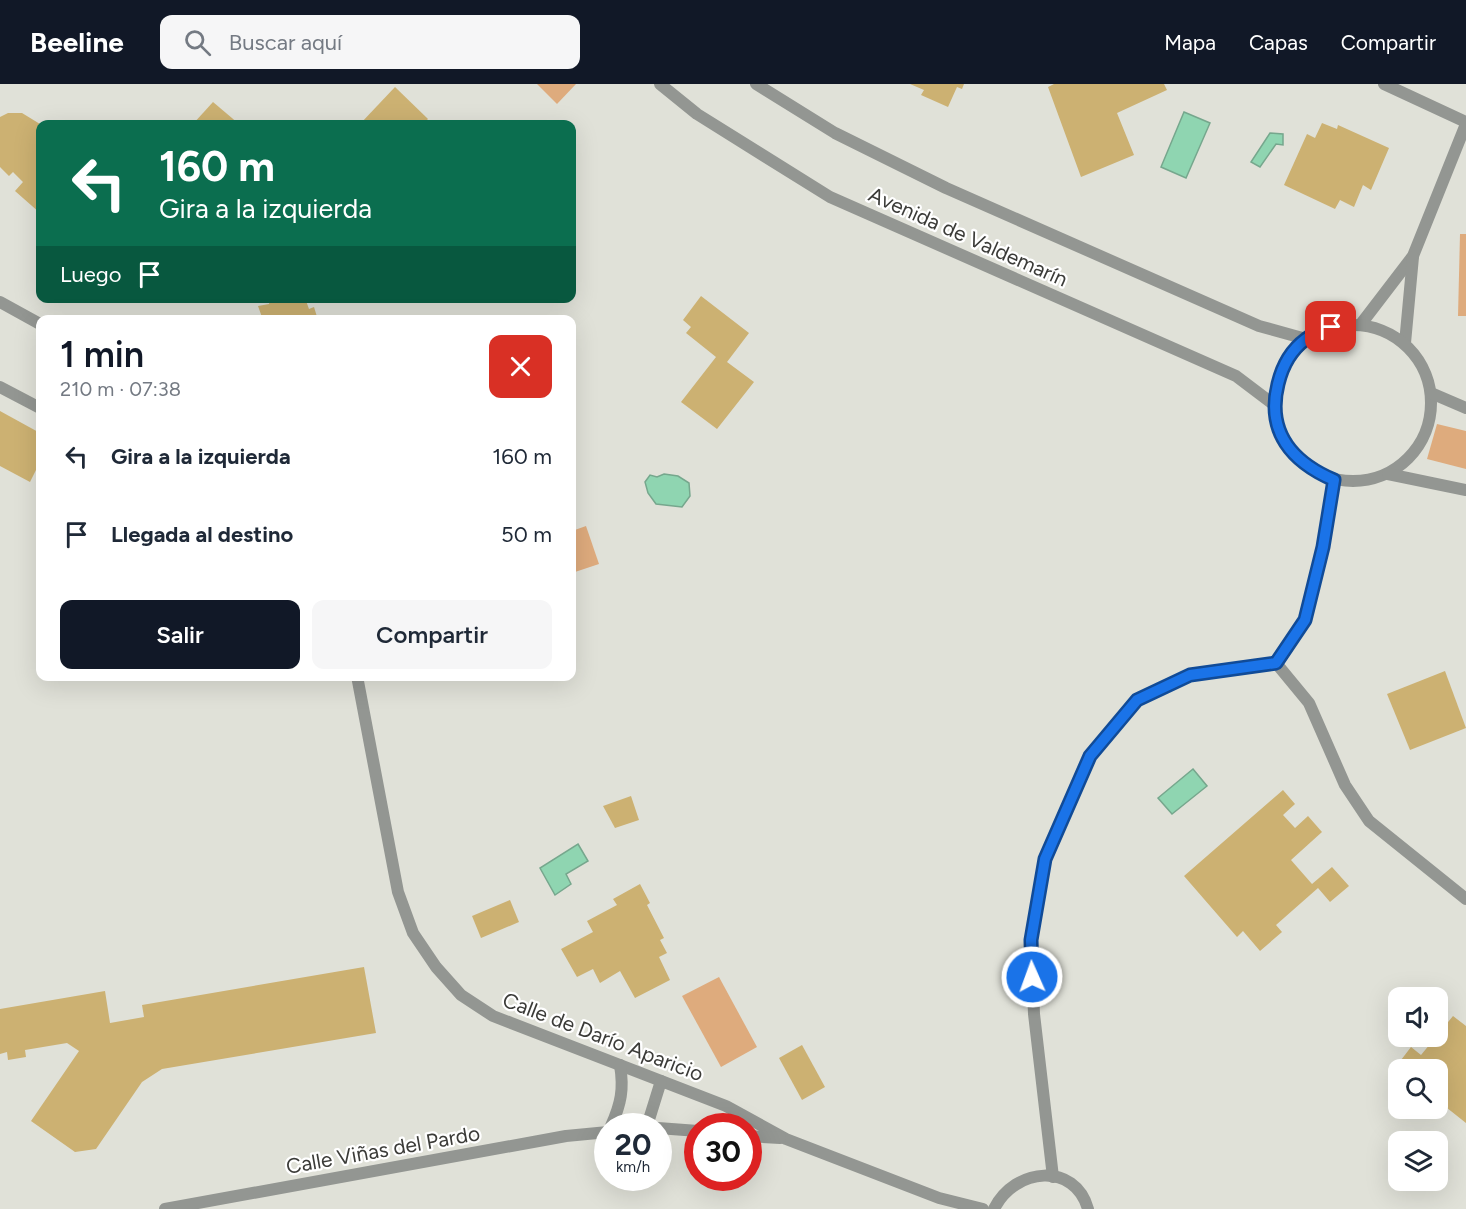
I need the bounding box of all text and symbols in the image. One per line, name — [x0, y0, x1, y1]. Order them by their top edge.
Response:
search box — [160, 15, 580, 69]
text: Beeline — [30, 25, 124, 59]
icon: search — [181, 26, 214, 59]
text: Buscar aquí — [229, 29, 342, 56]
text: Mapa — [1164, 30, 1216, 55]
text: Capas — [1249, 30, 1308, 55]
text: Compartir — [1341, 30, 1436, 55]
text: 160 m — [159, 141, 275, 192]
icon: left — [60, 144, 138, 222]
street label: Avenida de Valdemarín — [865, 181, 1071, 292]
text: Gira a la izquierda — [159, 192, 372, 225]
icon: arrive — [133, 258, 166, 291]
text: Luego — [60, 261, 121, 288]
pin — [1305, 301, 1356, 352]
icon: arrive — [1314, 310, 1347, 343]
text: 1 min — [60, 333, 144, 376]
button: close — [489, 335, 552, 398]
text: 210 m · 07:38 — [60, 377, 181, 401]
icon: left — [60, 440, 93, 473]
text: Gira a la izquierda — [111, 443, 291, 470]
text: 160 m — [492, 443, 552, 470]
icon: arrive — [60, 518, 93, 551]
text: Llegada al destino — [111, 521, 293, 548]
text: 50 m — [501, 521, 552, 548]
button: Salir — [60, 600, 300, 669]
button: Compartir — [312, 600, 552, 669]
position arrow — [1000, 945, 1064, 1009]
street label: Calle de Darío Aparicio — [499, 987, 707, 1086]
map controls — [1388, 987, 1448, 1191]
button: sound — [1388, 987, 1448, 1047]
button: search — [1388, 1059, 1448, 1119]
speed limit sign: 30 — [684, 1113, 762, 1191]
street label: Calle Viñas del Pardo — [284, 1120, 482, 1179]
text: 20 — [615, 1126, 651, 1163]
button: layers — [1388, 1131, 1448, 1191]
text: km/h — [616, 1158, 650, 1176]

